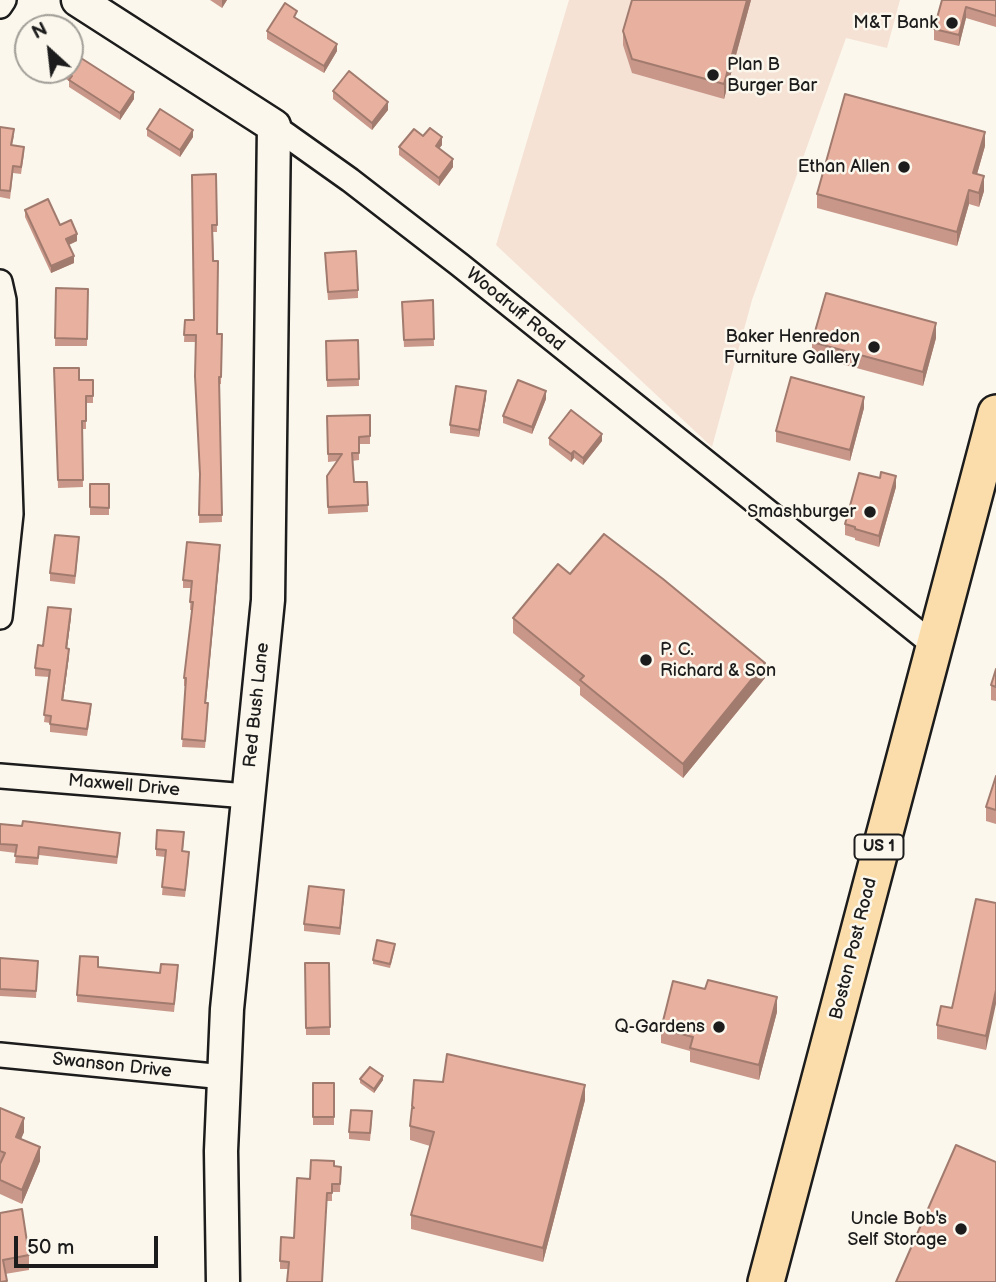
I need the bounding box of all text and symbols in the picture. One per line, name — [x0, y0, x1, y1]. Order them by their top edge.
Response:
place label: M&T Bank — [853, 12, 938, 34]
north arrow — [14, 14, 84, 84]
marker: M&T Bank — [944, 15, 960, 31]
text: N — [29, 18, 52, 45]
place label: Plan B Burger Bar — [727, 54, 817, 96]
marker: Plan B Burger Bar — [705, 67, 721, 83]
place label: Ethan Allen — [798, 156, 890, 178]
marker: Ethan Allen — [896, 159, 912, 175]
street label: Woodruff Road — [461, 264, 569, 356]
place label: Baker Henredon Furniture Gallery — [724, 326, 860, 368]
marker: Baker Henredon Furniture Gallery — [866, 339, 882, 355]
place label: Smashburger — [747, 501, 856, 523]
marker: Smashburger — [862, 504, 878, 520]
place label: P. C. Richard & Son — [660, 639, 776, 682]
street label: Red Bush Lane — [240, 641, 274, 769]
marker: P. C. Richard & Son — [638, 652, 654, 668]
street label: Maxwell Drive — [67, 770, 181, 802]
road number: US 1 — [854, 834, 903, 860]
street label: Boston Post Road — [826, 876, 882, 1022]
place label: Q-Gardens — [615, 1016, 705, 1038]
marker: Q-Gardens — [711, 1019, 727, 1035]
street label: Swanson Drive — [51, 1049, 173, 1083]
place label: Uncle Bob's Self Storage — [847, 1208, 947, 1250]
marker: Uncle Bob's Self Storage — [953, 1221, 969, 1237]
scale bar — [18, 1222, 161, 1266]
text: 50 m — [27, 1235, 74, 1260]

